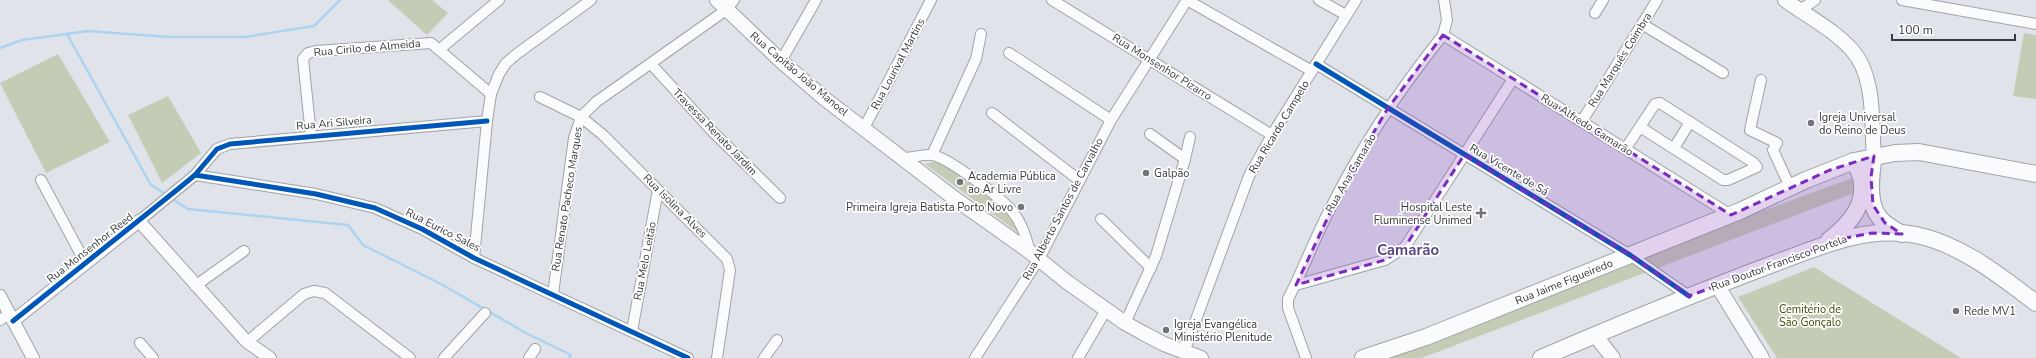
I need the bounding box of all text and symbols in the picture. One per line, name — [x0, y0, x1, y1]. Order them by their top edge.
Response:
street label: Rua Marquês Coimbra — [1585, 10, 1655, 110]
street label: Rua Lourival Martins — [867, 16, 929, 112]
scale bar — [1892, 16, 2015, 42]
text: 100 m — [1898, 22, 1933, 38]
street label: Rua Capitão João Manoel — [747, 28, 852, 120]
street label: Rua Monsenhor Pizarro — [1109, 30, 1215, 104]
street label: Rua Cirilo de Almeida — [313, 36, 421, 60]
street label: Rua Ricardo Campelo — [1245, 78, 1313, 176]
street label: Travessa Renato Jardim — [669, 85, 761, 179]
street label: Rua Alfredo Camarão — [1538, 90, 1636, 160]
place label: Igreja Universal do Reino de Deus — [1819, 110, 1906, 138]
street label: Rua Ari Silveira — [296, 112, 373, 134]
marker: Igreja Universal do Reino de Deus — [1806, 118, 1816, 128]
street label: Rua Renato Pacheco Marques — [548, 125, 586, 273]
street label: Rua Ana Camarão — [1322, 131, 1380, 215]
street label: Rua Alberto Santos de Carvalho — [1019, 135, 1107, 283]
street label: Rua Vicente de Sá — [1467, 141, 1551, 200]
place label: Galpão — [1154, 166, 1189, 181]
marker: Galpão — [1141, 168, 1151, 178]
place label: Academia Pública ao Ar Livre — [968, 169, 1056, 197]
street label: Rua Isolina Alves — [640, 171, 710, 241]
marker: Academia Pública ao Ar Livre — [955, 177, 965, 187]
place label: Primeira Igreja Batista Porto Novo — [846, 200, 1013, 215]
place label: Hospital Leste Fluminense Unimed — [1374, 200, 1472, 228]
marker: Primeira Igreja Batista Porto Novo — [1016, 202, 1026, 212]
street label: Rua Eurico Sales — [403, 205, 483, 255]
marker: Hospital Leste Fluminense Unimed — [1475, 207, 1487, 219]
street label: Rua Monsenhor Reed — [44, 210, 136, 286]
street label: Rua Melo Leitão — [630, 220, 660, 302]
street label: Rua Doutor Francisco Portela — [1709, 231, 1849, 295]
district label: Camarão — [1377, 240, 1439, 260]
street label: Rua Jaime Figueiredo — [1513, 256, 1615, 308]
park label: Cemitério de São Gonçalo — [1779, 302, 1841, 330]
place label: Rede MV1 — [1964, 304, 2016, 319]
marker: Rede MV1 — [1951, 306, 1961, 316]
place label: Igreja Evangélica Ministério Plenitude — [1174, 317, 1272, 345]
marker: Igreja Evangélica Ministério Plenitude — [1161, 325, 1171, 335]

